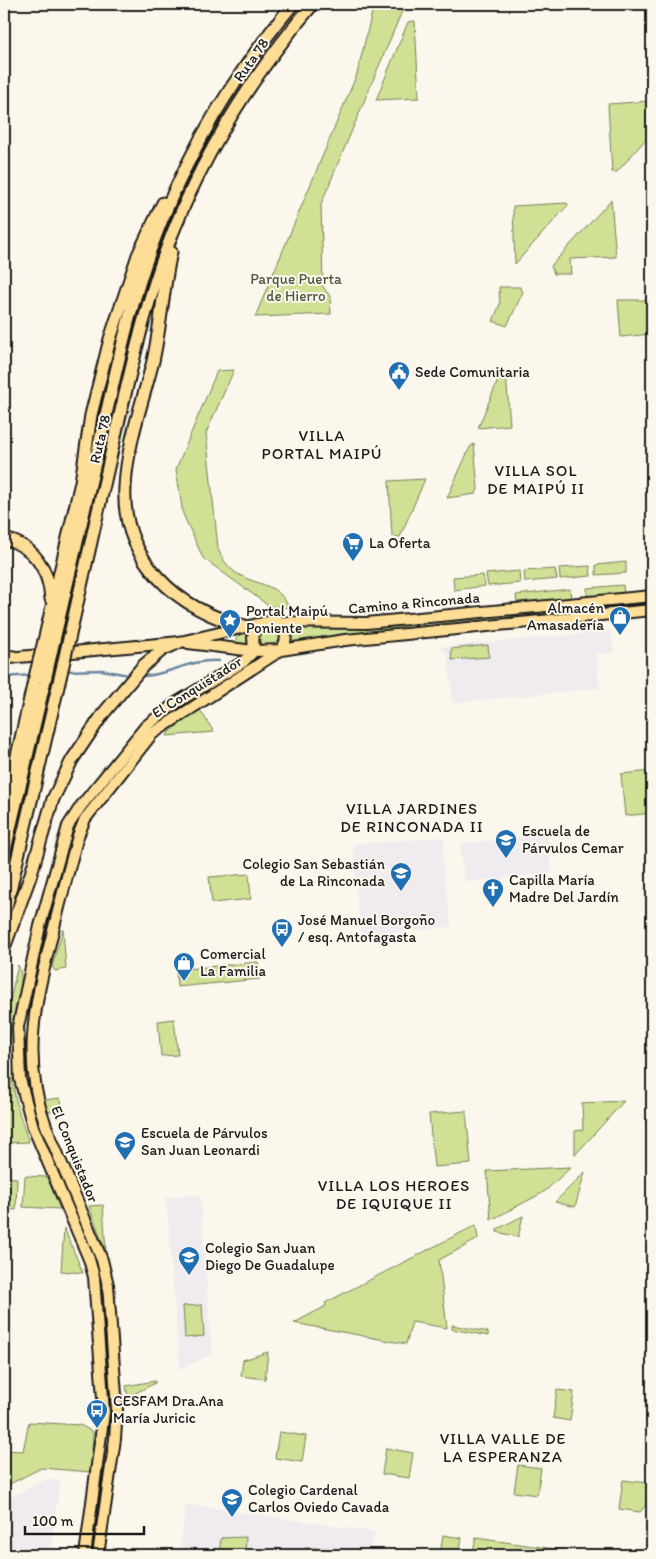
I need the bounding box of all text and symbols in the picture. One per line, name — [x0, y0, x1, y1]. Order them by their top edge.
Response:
street label: Ruta 78 — [229, 35, 273, 85]
park label: Parque Puerta de Hierro — [250, 270, 342, 305]
public building icon: Sede Comunitaria — [387, 360, 411, 391]
place label: Sede Comunitaria — [415, 363, 530, 381]
street label: Ruta 78 — [86, 413, 114, 465]
district label: VILLA PORTAL MAIPÚ — [262, 426, 382, 463]
district label: VILLA SOL DE MAIPÚ II — [487, 461, 585, 498]
supermarket icon: La Oferta — [341, 531, 365, 562]
place label: La Oferta — [369, 534, 431, 552]
street label: Camino a Rinconada — [348, 588, 481, 618]
place label: Almacén Amasadería — [527, 599, 605, 634]
place label: Portal Maipú Poniente — [246, 602, 328, 637]
shop icon: Almacén Amasadería — [608, 605, 632, 636]
place icon: Portal Maipú Poniente — [218, 608, 242, 639]
street label: El Conquistador — [149, 652, 245, 722]
district label: VILLA JARDINES DE RINCONADA II — [340, 799, 484, 836]
place label: Escuela de Párvulos Cemar — [522, 822, 624, 857]
school or university icon: Escuela de Párvulos Cemar — [494, 828, 518, 859]
place label: Colegio San Sebastián de La Rinconada — [242, 855, 386, 890]
school or university icon: Colegio San Sebastián de La Rinconada — [389, 861, 413, 892]
place label: Capilla María Madre Del Jardín — [509, 871, 619, 906]
church icon: Capilla María Madre Del Jardín — [481, 877, 505, 908]
place label: José Manuel Borgoño / esq. Antofagasta — [298, 911, 435, 946]
bus stop icon: José Manuel Borgoño / esq. Antofagasta — [270, 917, 294, 948]
place label: Comercial La Familia — [200, 945, 266, 980]
shop icon: Comercial La Familia — [172, 951, 196, 982]
street label: El Conquistador — [47, 1103, 103, 1205]
place label: Escuela de Párvulos San Juan Leonardi — [141, 1124, 268, 1159]
school or university icon: Escuela de Párvulos San Juan Leonardi — [113, 1130, 137, 1161]
district label: VILLA LOS HEROES DE IQUIQUE II — [318, 1176, 470, 1213]
place label: Colegio San Juan Diego De Guadalupe — [205, 1239, 335, 1274]
school or university icon: Colegio San Juan Diego De Guadalupe — [177, 1245, 201, 1276]
place label: CESFAM Dra.Ana María Juricic — [113, 1392, 224, 1427]
bus stop icon: CESFAM Dra.Ana María Juricic — [85, 1398, 109, 1429]
district label: VILLA VALLE DE LA ESPERANZA — [440, 1429, 566, 1466]
place label: Colegio Cardenal Carlos Oviedo Cavada — [248, 1481, 390, 1516]
school or university icon: Colegio Cardenal Carlos Oviedo Cavada — [220, 1487, 244, 1518]
scale bar — [25, 1504, 144, 1536]
text: 100 m — [32, 1512, 74, 1530]

